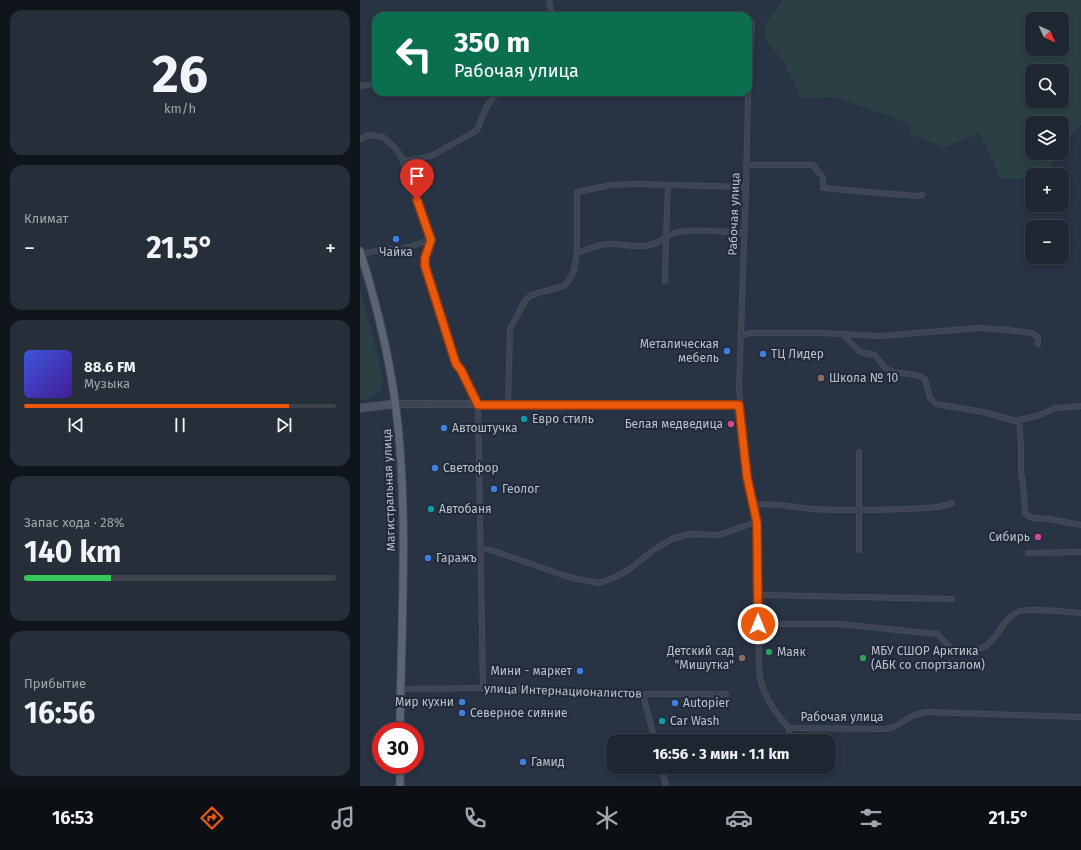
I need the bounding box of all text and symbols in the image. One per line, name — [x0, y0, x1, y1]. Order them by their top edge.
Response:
north arrow — [1025, 12, 1069, 56]
map controls — [1025, 12, 1069, 264]
text: 350 m — [454, 26, 530, 59]
icon: left — [388, 28, 440, 80]
text: 26 — [152, 43, 208, 106]
text: Рабочая улица — [454, 60, 579, 82]
button: search — [1025, 64, 1069, 108]
text: km/h — [164, 101, 196, 116]
button: layers — [1025, 116, 1069, 160]
pin — [400, 159, 434, 200]
icon: arrive — [406, 165, 428, 187]
button: + — [1025, 168, 1069, 212]
street label: Рабочая улица — [726, 172, 742, 256]
text: Климат — [24, 211, 68, 226]
button: − — [1025, 220, 1069, 264]
text: 21.5° — [146, 230, 214, 266]
marker: Чайка — [391, 234, 401, 244]
text: − — [24, 235, 35, 262]
text: + — [325, 235, 336, 262]
place label: Чайка — [379, 245, 413, 259]
place label: Металическая мебель — [640, 337, 719, 365]
marker: Металическая мебель — [722, 346, 732, 356]
place label: ТЦ Лидер — [771, 347, 824, 361]
marker: ТЦ Лидер — [758, 349, 768, 359]
text: 88.6 FM — [84, 358, 136, 376]
place label: Школа № 10 — [829, 371, 899, 385]
marker: Школа № 10 — [816, 373, 826, 383]
text: Музыка — [84, 376, 130, 391]
place label: Евро стиль — [532, 412, 594, 426]
icon: previous — [65, 414, 87, 436]
icon: pause — [169, 414, 191, 436]
icon: next — [273, 414, 295, 436]
marker: Евро стиль — [519, 414, 529, 424]
place label: Белая медведица — [625, 417, 723, 431]
marker: Белая медведица — [726, 419, 736, 429]
place label: Автоштучка — [452, 421, 518, 435]
marker: Автоштучка — [439, 423, 449, 433]
street label: Магистральная улица — [380, 428, 398, 552]
place label: Светофор — [443, 461, 499, 475]
marker: Светофор — [430, 463, 440, 473]
place label: Геолог — [502, 482, 540, 496]
marker: Геолог — [489, 484, 499, 494]
place label: Автобаня — [439, 502, 492, 516]
marker: Автобаня — [426, 504, 436, 514]
text: Запас хода · 28% — [24, 515, 125, 530]
place label: Сибирь — [989, 530, 1030, 544]
marker: Сибирь — [1033, 532, 1043, 542]
text: 140 km — [24, 534, 121, 570]
place label: Гаражъ — [436, 551, 477, 565]
marker: Гаражъ — [423, 553, 433, 563]
position arrow — [737, 603, 779, 645]
place label: Детский сад "Мишутка" — [666, 644, 734, 672]
place label: МБУ СШОР Арктика (АБК со спортзалом) — [871, 644, 985, 672]
place label: Маяк — [777, 645, 806, 659]
marker: Маяк — [764, 647, 774, 657]
marker: Детский сад "Мишутка" — [737, 653, 747, 663]
marker: МБУ СШОР Арктика (АБК со спортзалом) — [858, 653, 868, 663]
place label: Мини - маркет — [490, 664, 573, 678]
marker: Мини - маркет — [575, 666, 585, 676]
text: Прибытие — [24, 676, 86, 691]
street label: улица Интернационалистов — [484, 681, 642, 701]
text: 16:56 — [24, 695, 95, 731]
place label: Мир кухни — [395, 695, 454, 709]
place label: Autopier — [683, 696, 730, 710]
marker: Мир кухни — [457, 697, 467, 707]
marker: Autopier — [670, 698, 680, 708]
place label: Северное сияние — [470, 706, 568, 720]
marker: Северное сияние — [457, 708, 467, 718]
street label: Рабочая улица — [800, 710, 884, 724]
place label: Car Wash — [670, 714, 720, 728]
marker: Car Wash — [657, 716, 667, 726]
speed limit sign: 30 — [372, 722, 424, 774]
text: 16:56 · 3 мин · 1.1 km — [653, 745, 789, 763]
place label: Гамид — [531, 755, 565, 769]
marker: Гамид — [518, 757, 528, 767]
icon: directions — [198, 804, 226, 832]
icon: music — [329, 804, 357, 832]
icon: phone — [461, 804, 489, 832]
icon: climate — [593, 804, 621, 832]
icon: car — [725, 804, 753, 832]
icon: filters — [857, 804, 885, 832]
text: 16:53 — [52, 807, 94, 829]
text: 21.5° — [988, 807, 1029, 829]

